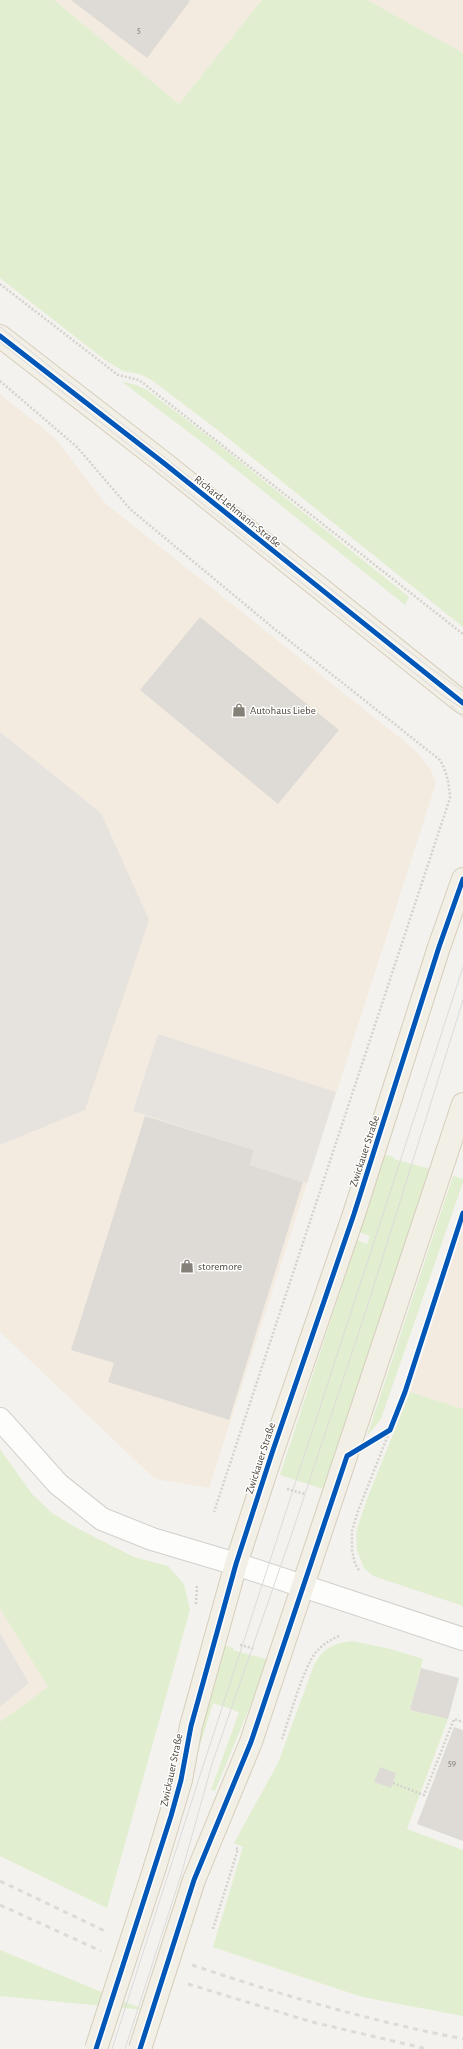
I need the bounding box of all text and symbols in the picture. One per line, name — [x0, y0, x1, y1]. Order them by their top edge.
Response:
house number: 5 — [137, 26, 141, 35]
street label: Richard-Lehmann-Straße — [192, 473, 283, 550]
shop icon: Autohaus Liebe — [231, 702, 247, 718]
place label: Autohaus Liebe — [250, 705, 316, 716]
street label: Zwickauer Straße — [348, 1114, 381, 1188]
shop icon: storemore — [179, 1258, 195, 1274]
place label: storemore — [198, 1261, 242, 1272]
street label: Zwickauer Straße — [244, 1421, 277, 1495]
street label: Zwickauer Straße — [158, 1733, 185, 1808]
house number: 59 — [448, 1759, 456, 1768]

